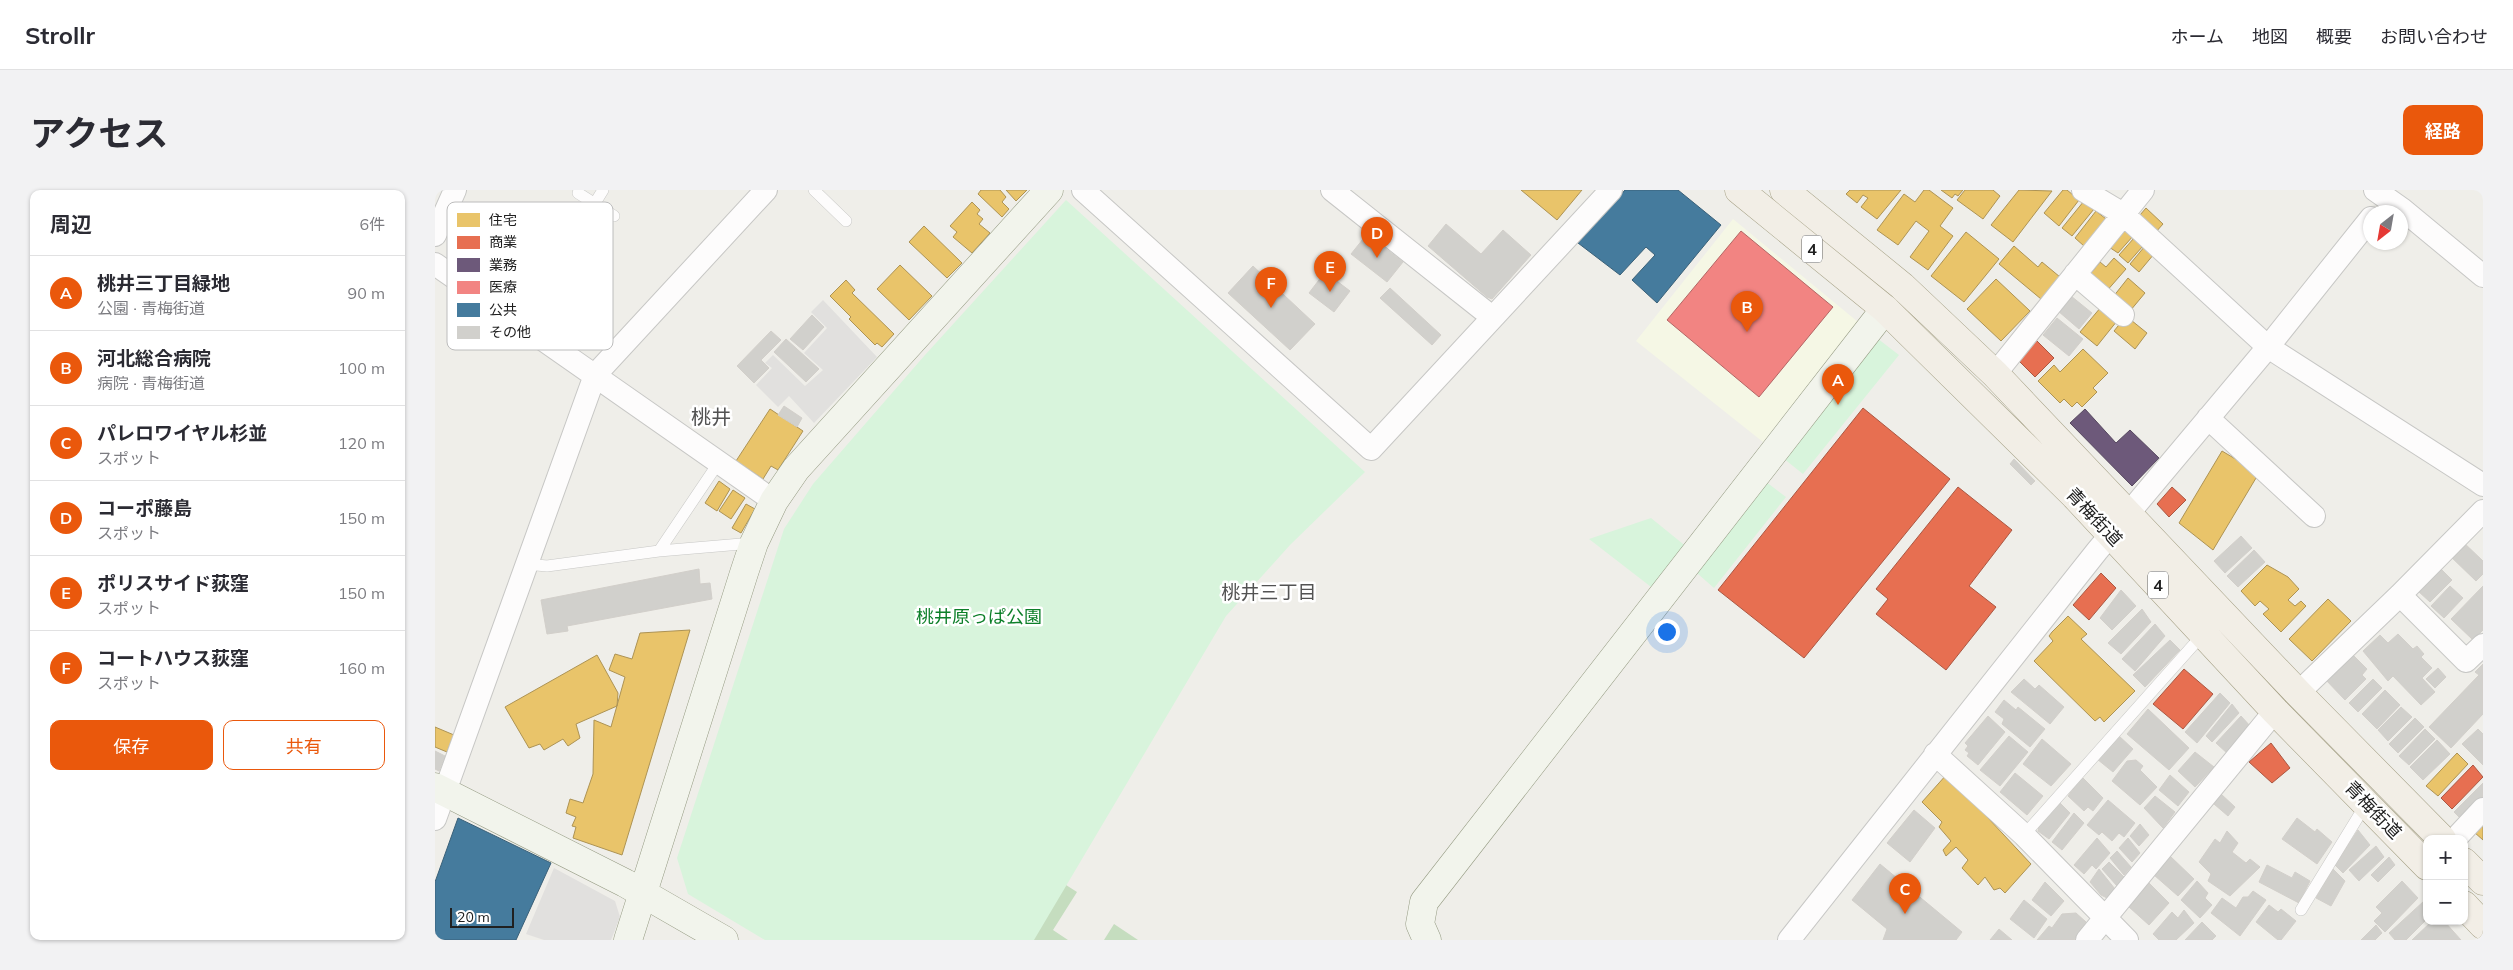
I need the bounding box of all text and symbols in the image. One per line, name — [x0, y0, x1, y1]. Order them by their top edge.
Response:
text: Strollr — [25, 20, 95, 50]
text: ホーム — [2171, 25, 2224, 48]
text: 地図 — [2252, 25, 2288, 48]
text: 概要 — [2316, 25, 2352, 48]
text: お問い合わせ — [2380, 25, 2488, 48]
button: 経路 — [2403, 105, 2483, 155]
text: アクセス — [30, 111, 168, 155]
legend — [447, 202, 613, 350]
north arrow — [2363, 205, 2408, 250]
text: 周辺 — [50, 211, 92, 237]
text: 住宅 — [489, 211, 517, 229]
text: 6件 — [359, 214, 385, 234]
pin: D — [1361, 217, 1393, 258]
text: 商業 — [489, 233, 517, 251]
road number: 4 — [1802, 236, 1822, 262]
pin: E — [1314, 251, 1346, 292]
text: 業務 — [489, 256, 517, 274]
pin: F — [1255, 267, 1287, 308]
text: 桃井三丁目緑地 — [97, 271, 230, 295]
text: 医療 — [489, 278, 517, 296]
text: A — [60, 283, 72, 303]
text: 90 m — [348, 283, 385, 303]
pin: B — [1731, 291, 1763, 332]
text: 公園 · 青梅街道 — [97, 298, 205, 318]
text: 公共 — [489, 301, 517, 319]
text: その他 — [489, 323, 531, 341]
text: 河北総合病院 — [97, 346, 211, 370]
text: B — [60, 358, 72, 378]
text: 100 m — [338, 358, 385, 378]
pin: A — [1822, 364, 1854, 405]
text: 病院 · 青梅街道 — [97, 373, 205, 393]
district label: 桃井 — [691, 404, 731, 429]
text: パレロワイヤル杉並 — [97, 421, 267, 445]
text: C — [61, 433, 71, 453]
text: 120 m — [338, 433, 385, 453]
text: スポット — [97, 448, 161, 468]
street label: 青梅街道 — [2061, 482, 2127, 551]
text: コーポ藤島 — [97, 496, 192, 520]
text: D — [60, 508, 72, 528]
text: 150 m — [338, 508, 385, 528]
text: スポット — [97, 523, 161, 543]
text: ポリスサイド荻窪 — [97, 571, 249, 595]
road number: 4 — [2148, 572, 2168, 598]
district label: 桃井三丁目 — [1221, 580, 1317, 604]
text: E — [61, 583, 71, 603]
text: 150 m — [338, 583, 385, 603]
text: スポット — [97, 598, 161, 618]
park label: 桃井原っぱ公園 — [916, 605, 1042, 628]
your location — [1654, 619, 1680, 645]
text: コートハウス荻窪 — [97, 646, 249, 670]
text: F — [61, 658, 71, 678]
text: 160 m — [338, 658, 385, 678]
text: スポット — [97, 673, 161, 693]
button: 保存 — [50, 720, 213, 770]
button: 共有 — [223, 720, 385, 770]
street label: 青梅街道 — [2340, 776, 2407, 844]
map controls — [2423, 835, 2468, 925]
button: + — [2423, 835, 2468, 880]
pin: C — [1889, 873, 1921, 914]
button: − — [2423, 880, 2468, 925]
scale bar — [450, 905, 514, 928]
text: 20 m — [457, 908, 490, 926]

